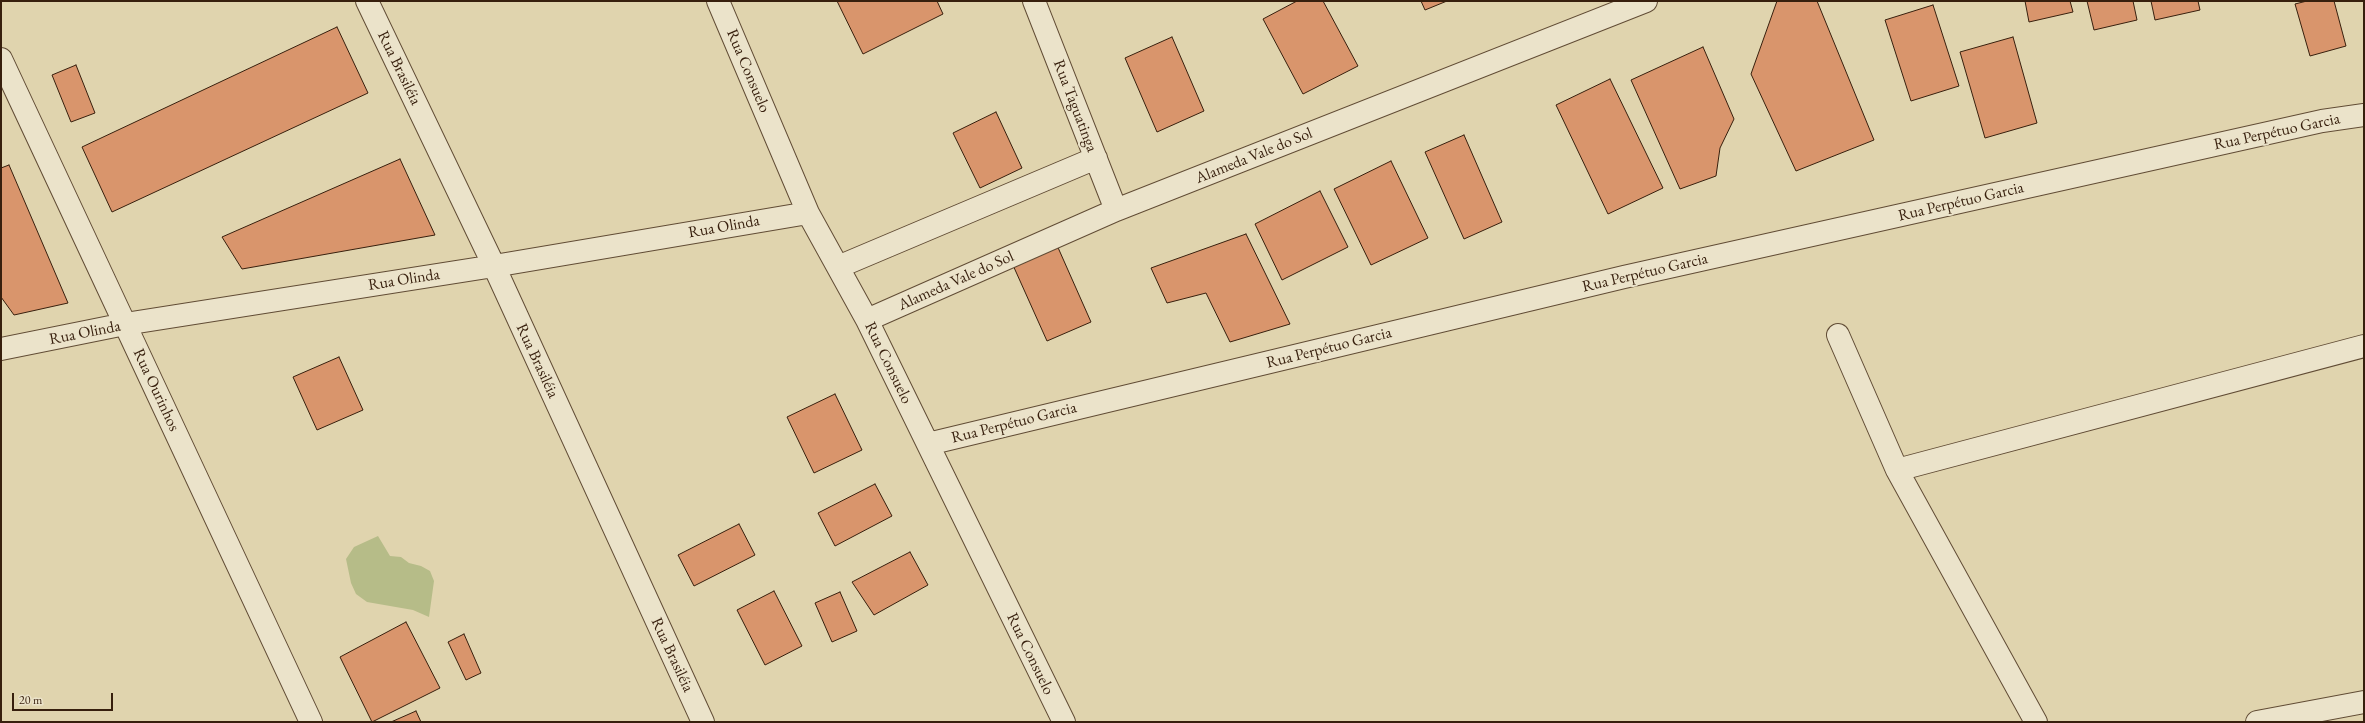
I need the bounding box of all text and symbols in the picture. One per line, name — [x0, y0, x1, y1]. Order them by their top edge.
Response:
street label: Rua Consuelo — [722, 26, 774, 116]
street label: Rua Brasiléia — [373, 28, 425, 108]
street label: Rua Taguatinga — [1049, 57, 1101, 155]
street label: Rua Perpétuo Garcia — [2212, 109, 2342, 155]
street label: Alameda Vale do Sol — [1193, 124, 1315, 188]
street label: Rua Perpétuo Garcia — [1896, 178, 2026, 226]
street label: Rua Olinda — [687, 211, 761, 243]
street label: Alameda Vale do Sol — [895, 247, 1017, 315]
street label: Rua Perpétuo Garcia — [1580, 249, 1710, 297]
street label: Rua Olinda — [367, 265, 441, 295]
street label: Rua Olinda — [48, 317, 122, 349]
street label: Rua Consuelo — [860, 319, 916, 407]
street label: Rua Brasiléia — [511, 321, 563, 401]
street label: Rua Perpétuo Garcia — [1264, 323, 1394, 373]
street label: Rua Ourinhos — [128, 346, 184, 434]
street label: Rua Perpétuo Garcia — [949, 398, 1079, 448]
street label: Rua Consuelo — [1002, 610, 1058, 698]
street label: Rua Brasiléia — [646, 615, 698, 695]
scale bar — [14, 685, 115, 711]
text: 20 m — [19, 692, 42, 708]

